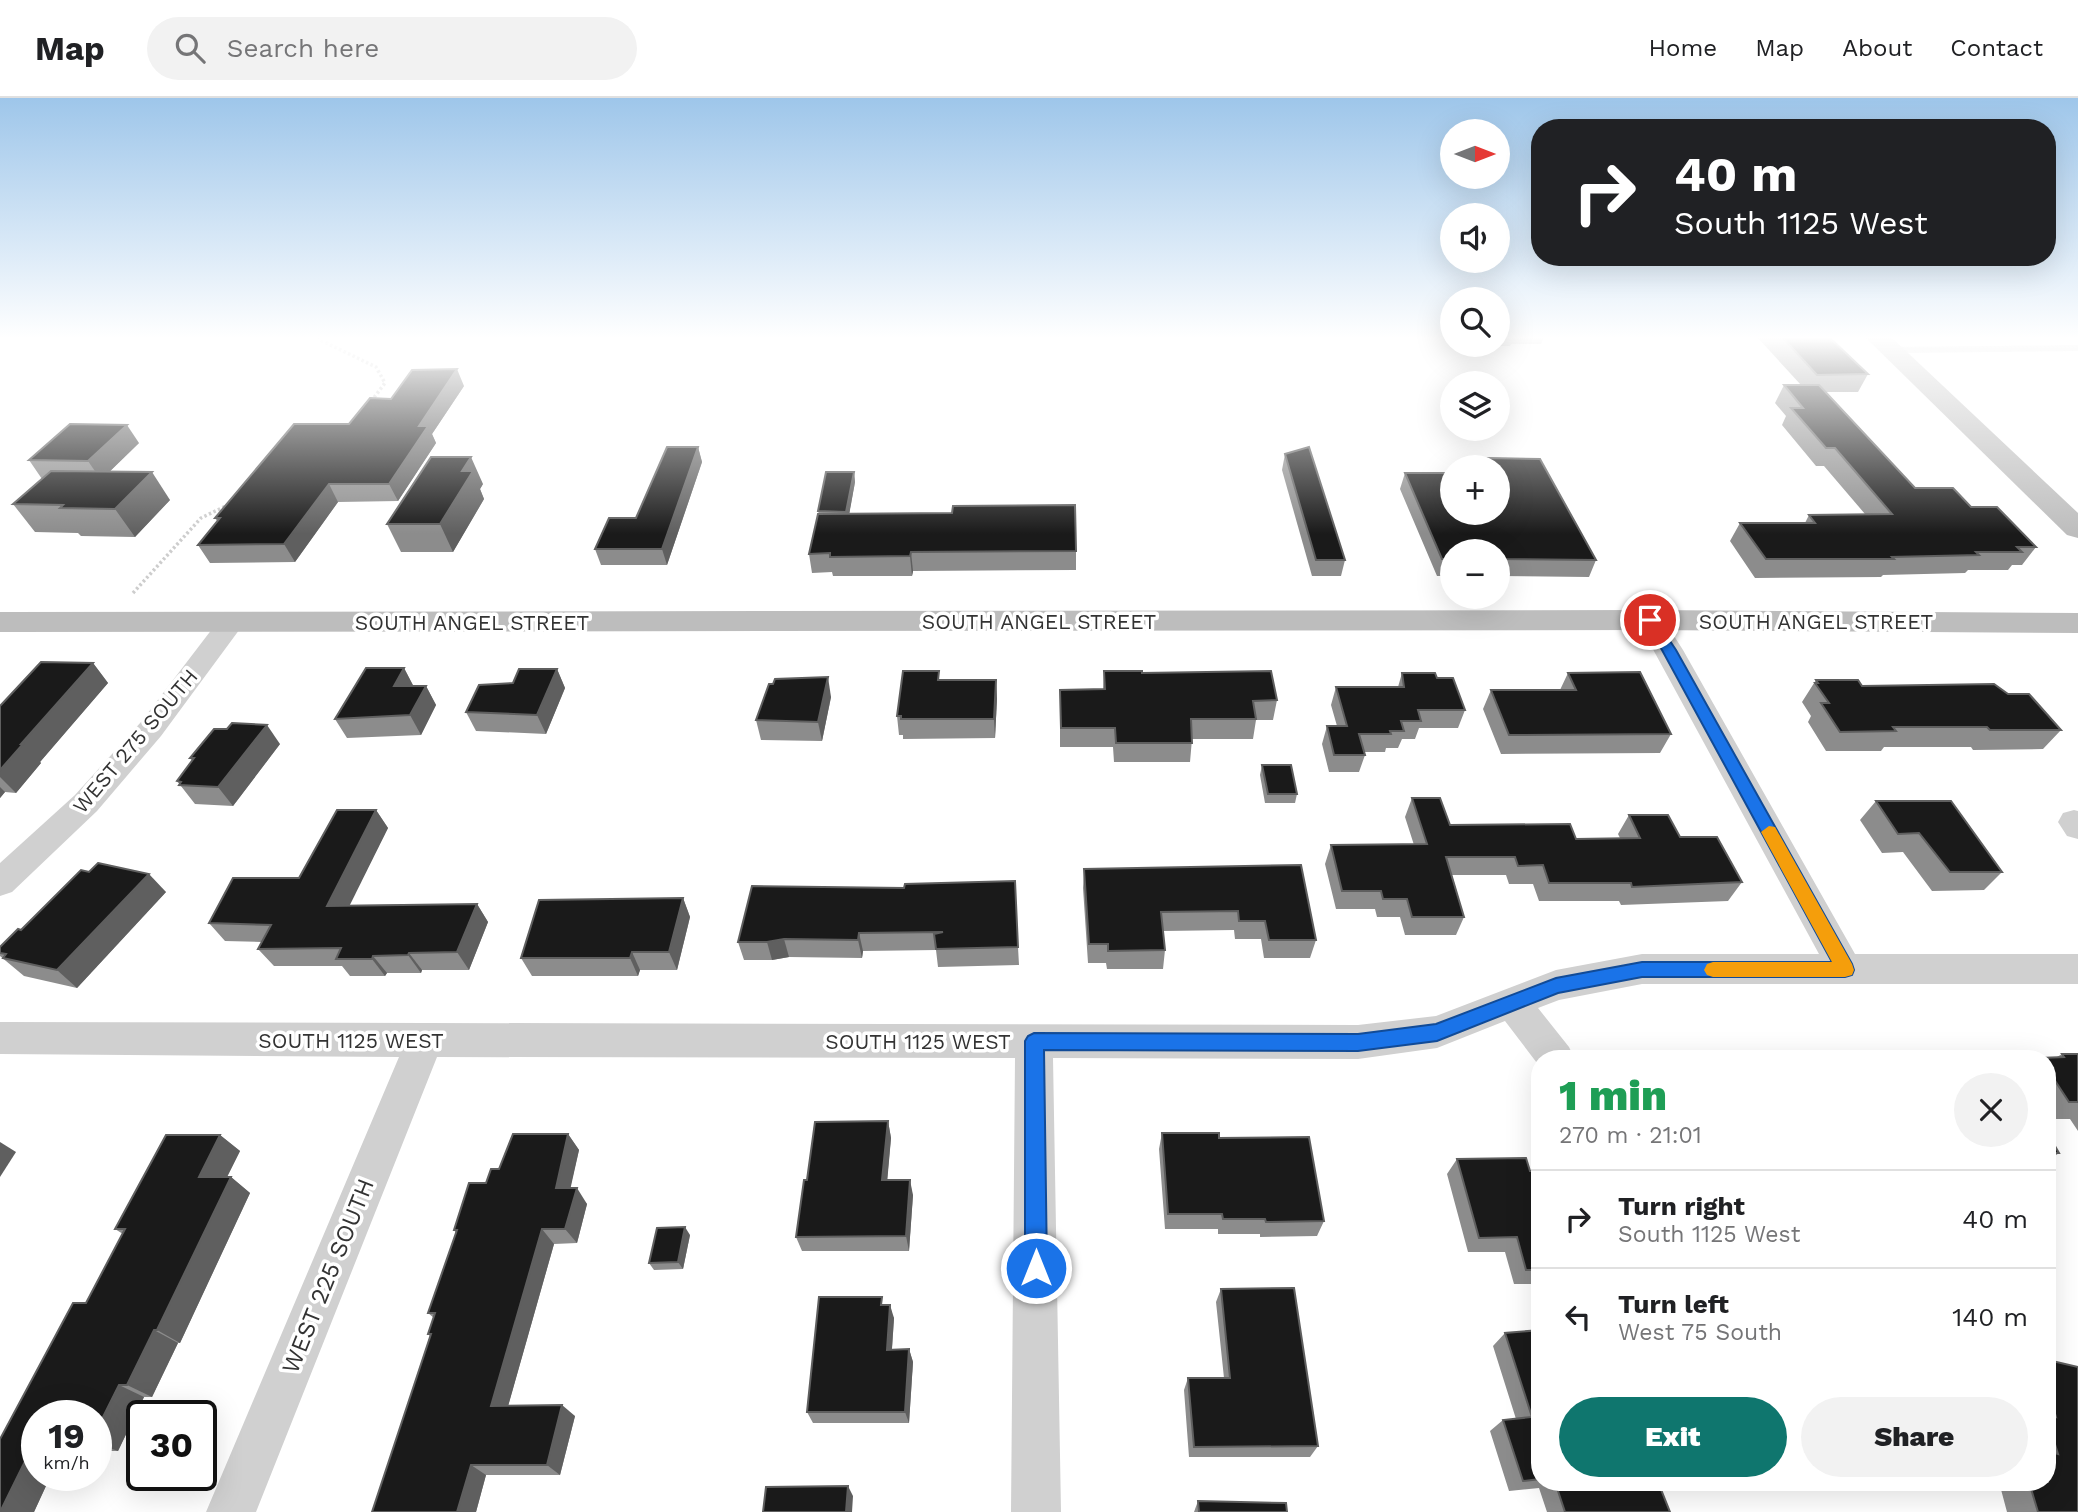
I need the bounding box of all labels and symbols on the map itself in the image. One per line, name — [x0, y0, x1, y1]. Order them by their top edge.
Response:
north arrow — [1440, 119, 1510, 189]
pin — [1620, 590, 1680, 650]
street label: SOUTH ANGEL STREET — [922, 609, 1157, 634]
street label: SOUTH ANGEL STREET — [1699, 609, 1934, 634]
street label: SOUTH ANGEL STREET — [355, 610, 590, 635]
street label: WEST 275 SOUTH — [67, 664, 203, 818]
street label: SOUTH 1125 WEST — [258, 1028, 444, 1053]
street label: SOUTH 1125 WEST — [825, 1029, 1011, 1054]
street label: WEST 225 SOUTH — [276, 1174, 380, 1378]
position arrow — [999, 1231, 1073, 1305]
speed limit sign: 30 — [126, 1400, 217, 1491]

